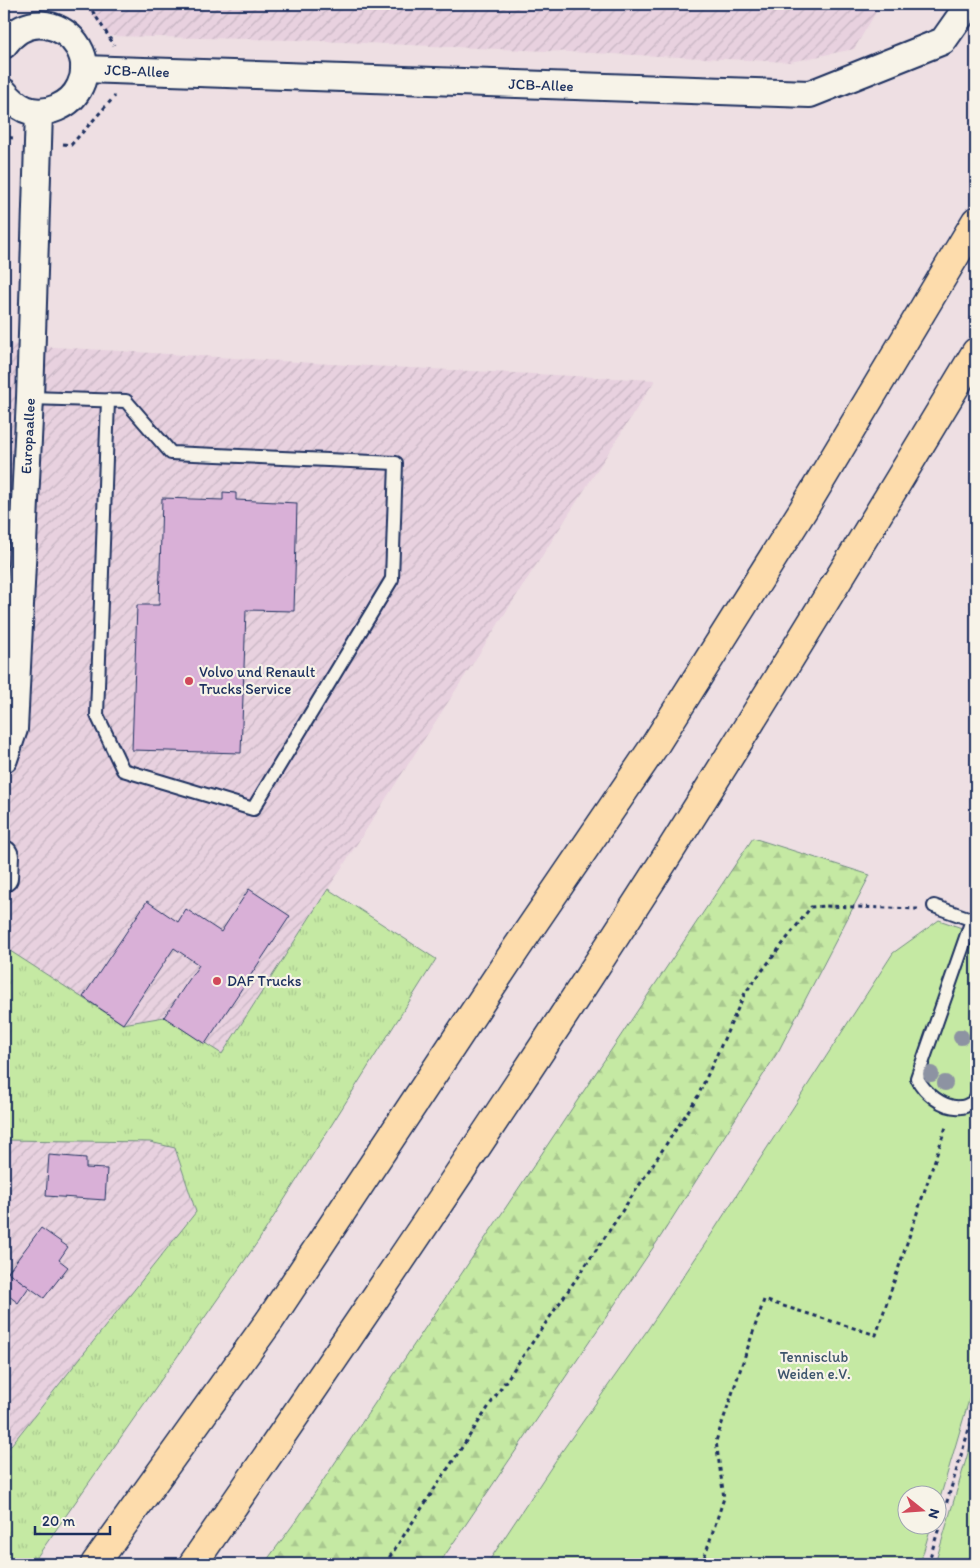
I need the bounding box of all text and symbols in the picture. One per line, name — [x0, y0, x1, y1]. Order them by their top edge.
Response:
street label: JCB-Allee — [104, 61, 170, 81]
street label: JCB-Allee — [508, 75, 574, 95]
street label: Europaallee — [17, 398, 39, 474]
place label: Volvo und Renault Trucks Service — [199, 663, 316, 698]
marker: Volvo und Renault Trucks Service — [183, 675, 195, 687]
place label: DAF Trucks — [227, 972, 302, 990]
marker: DAF Trucks — [211, 975, 223, 987]
park label: Tennisclub Weiden e.V. — [777, 1348, 851, 1383]
north arrow — [898, 1486, 948, 1536]
scale bar — [35, 1503, 110, 1535]
text: N — [924, 1507, 943, 1521]
text: 20 m — [42, 1512, 76, 1530]

